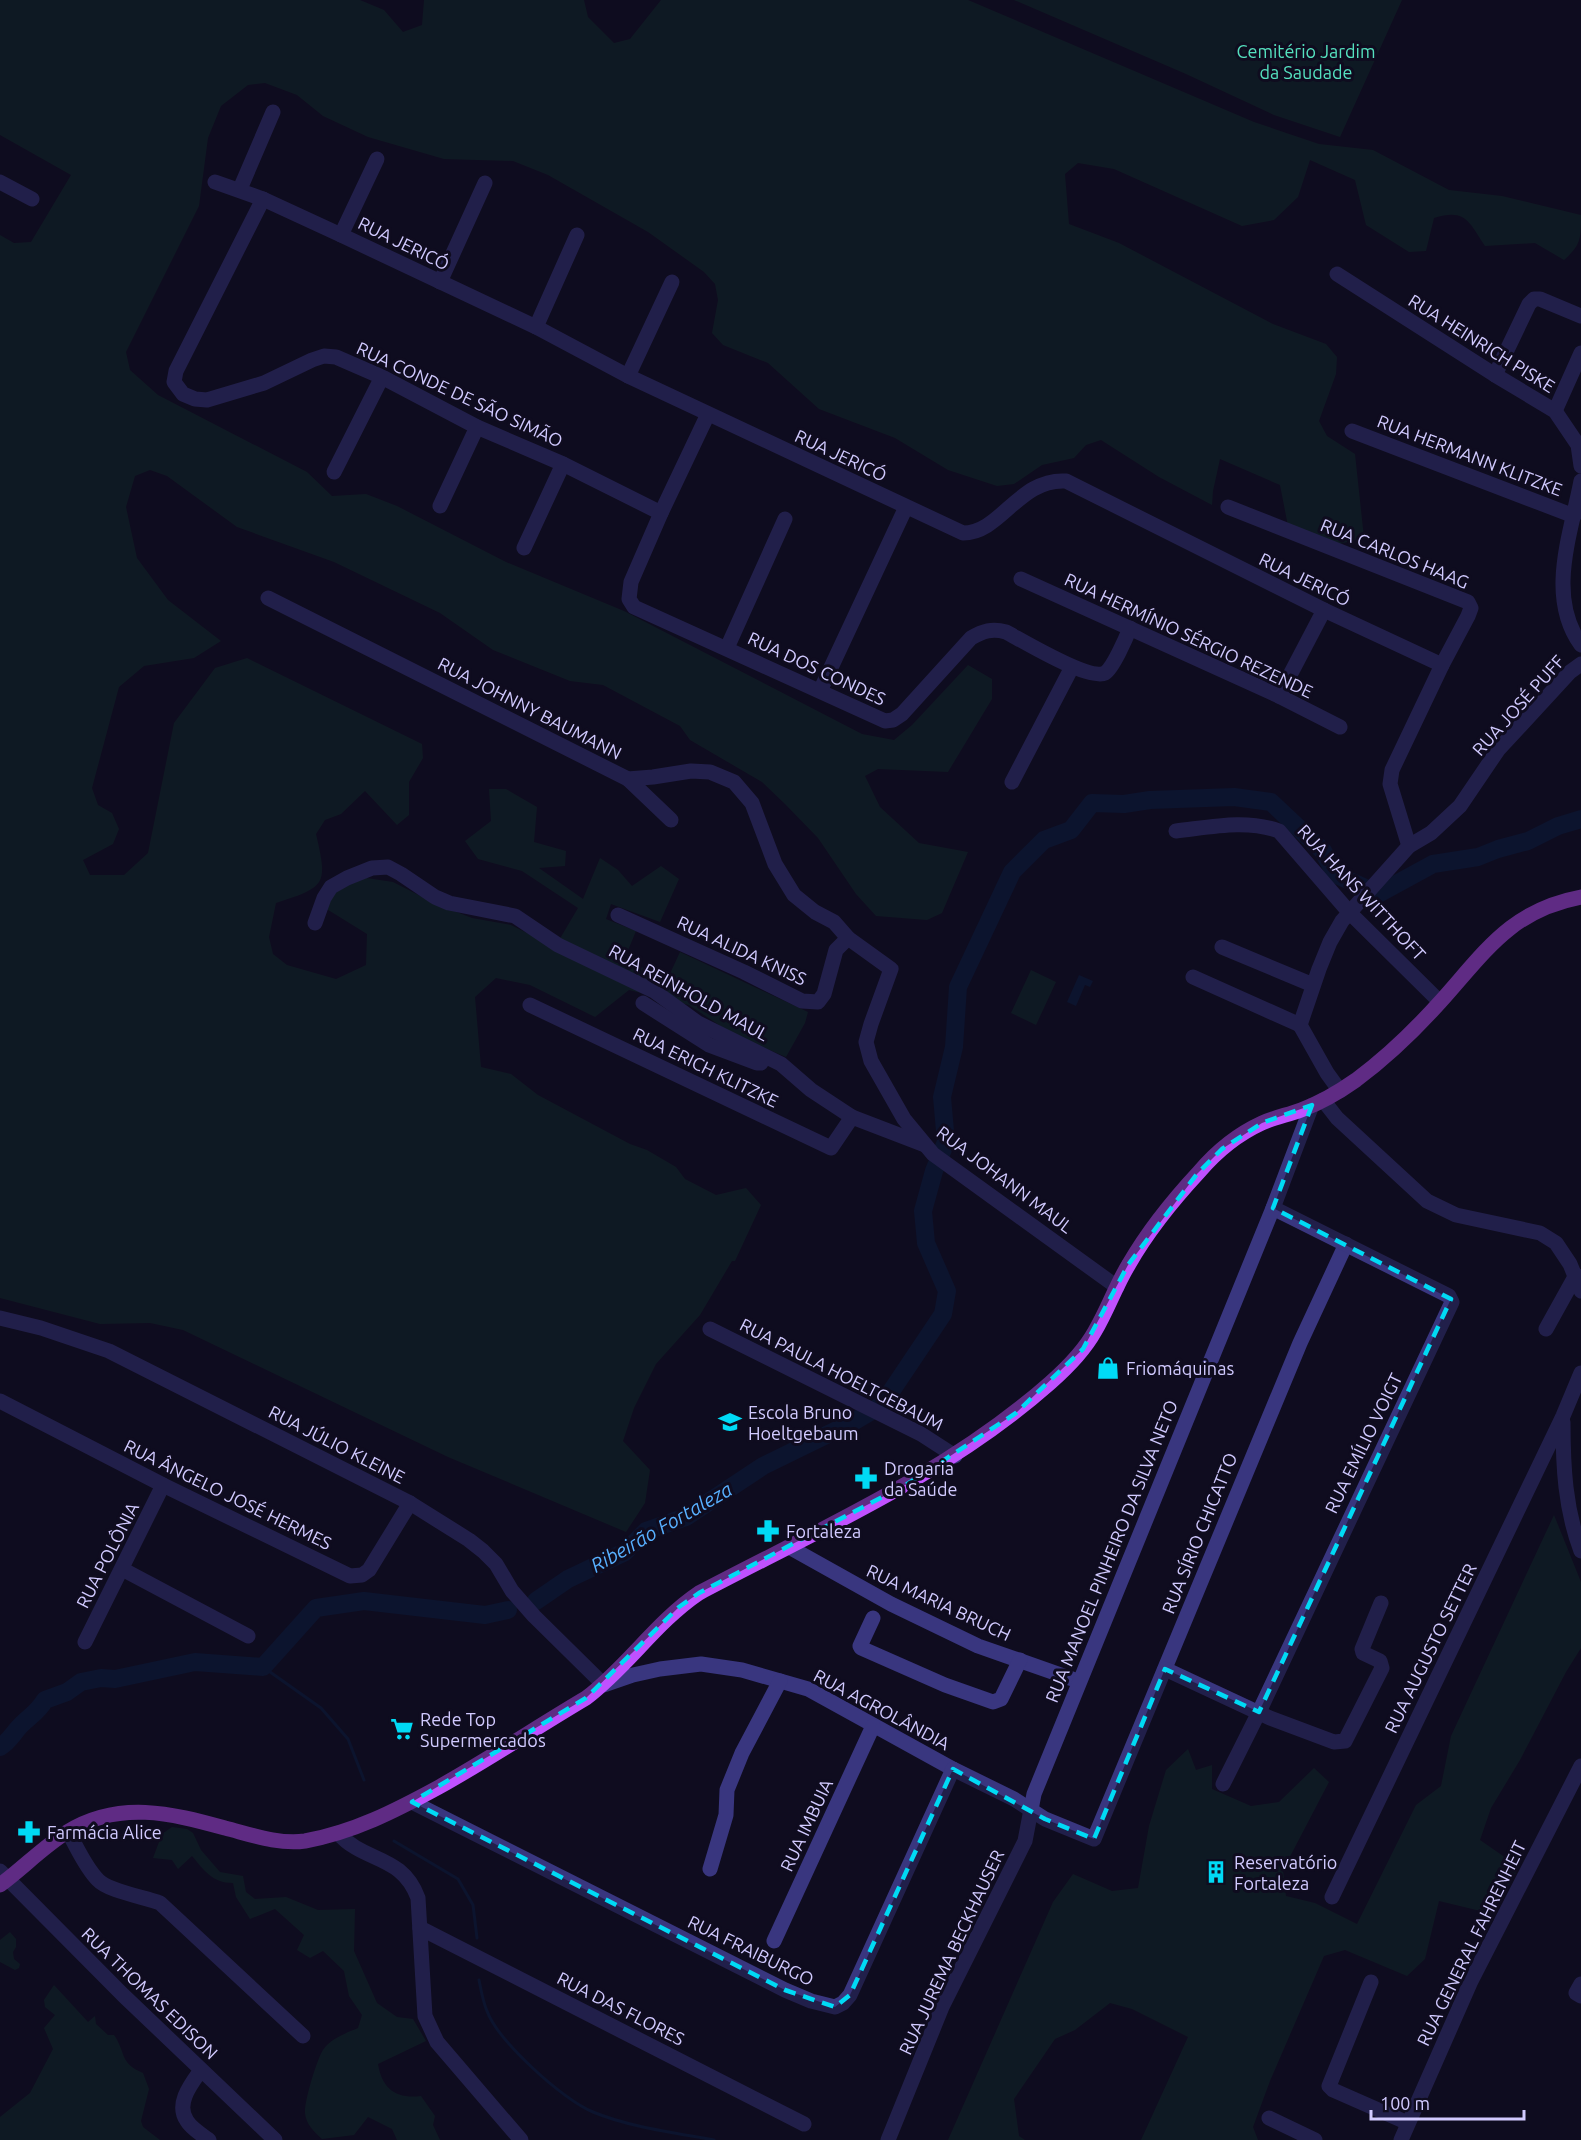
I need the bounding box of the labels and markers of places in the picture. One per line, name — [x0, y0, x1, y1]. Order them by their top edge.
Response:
shop icon: Friomáquinas — [1095, 1355, 1121, 1381]
place label: Friomáquinas — [1126, 1358, 1234, 1378]
place label: Escola Bruno Hoeltgebaum — [748, 1402, 859, 1443]
school or university icon: Escola Bruno Hoeltgebaum — [717, 1409, 743, 1435]
place label: Drogaria da Saúde — [884, 1458, 957, 1499]
pharmacy icon: Drogaria da Saúde — [853, 1465, 879, 1491]
pharmacy icon: Fortaleza — [755, 1518, 781, 1544]
place label: Fortaleza — [786, 1521, 861, 1541]
place label: Rede Top Supermercados — [420, 1709, 546, 1750]
supermarket icon: Rede Top Supermercados — [389, 1716, 415, 1742]
pharmacy icon: Farmácia Alice — [16, 1819, 42, 1845]
place label: Farmácia Alice — [47, 1822, 162, 1842]
place label: Reservatório Fortaleza — [1234, 1852, 1337, 1893]
building icon: Reservatório Fortaleza — [1203, 1859, 1229, 1885]

